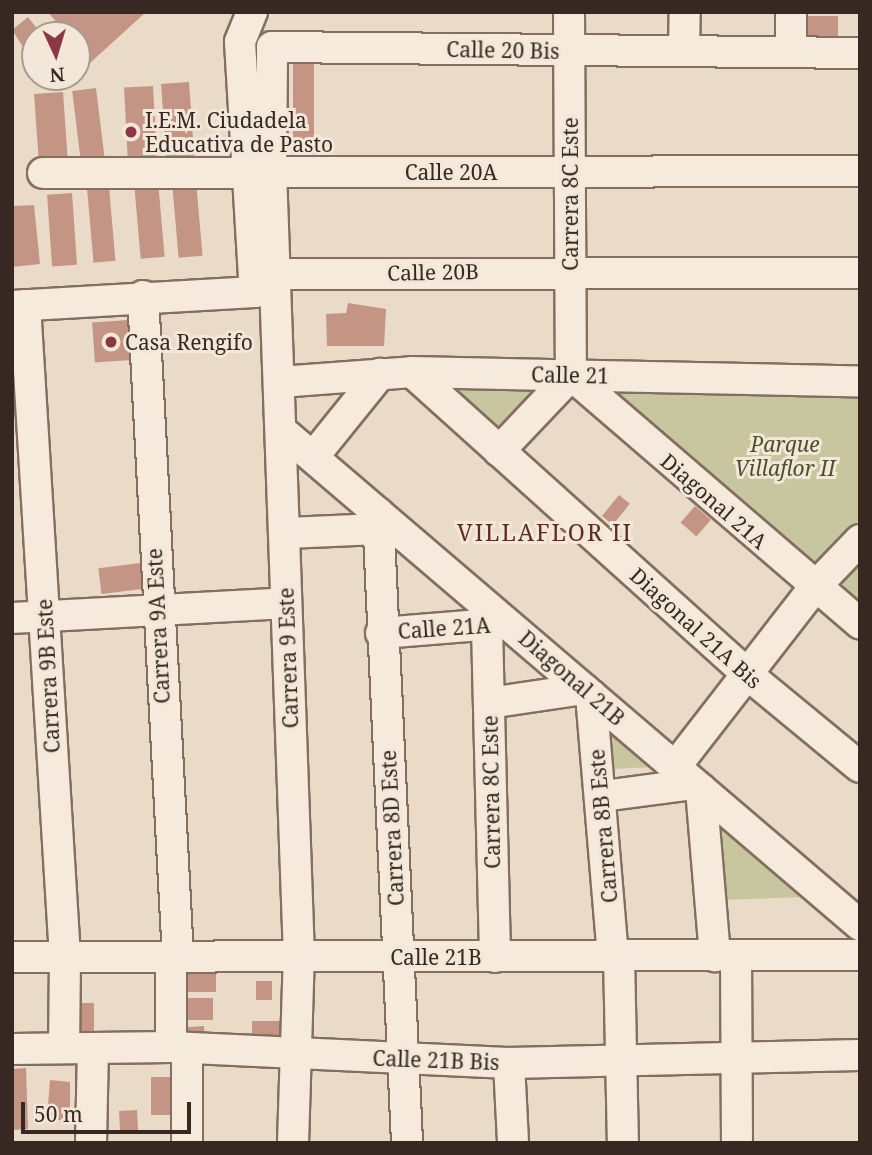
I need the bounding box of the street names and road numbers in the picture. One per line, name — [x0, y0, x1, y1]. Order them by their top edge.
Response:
street label: Calle 20 Bis — [446, 36, 560, 64]
street label: Carrera 8C Este — [557, 117, 583, 271]
street label: Calle 20A — [405, 159, 497, 185]
street label: Calle 20B — [387, 259, 479, 285]
street label: Calle 21 — [531, 362, 609, 388]
street label: Diagonal 21A — [656, 448, 772, 554]
street label: Carrera 9A Este — [141, 548, 175, 704]
street label: Diagonal 21A Bis — [625, 562, 767, 694]
street label: Carrera 9 Este — [273, 587, 303, 729]
street label: Carrera 9B Este — [31, 598, 65, 754]
street label: Calle 21A — [397, 612, 491, 644]
street label: Diagonal 21B — [514, 625, 630, 731]
street label: Carrera 8C Este — [477, 715, 505, 869]
street label: Carrera 8B Este — [584, 748, 622, 904]
street label: Carrera 8D Este — [375, 749, 409, 907]
street label: Calle 21B — [390, 944, 482, 970]
street label: Calle 21B Bis — [372, 1045, 500, 1075]

